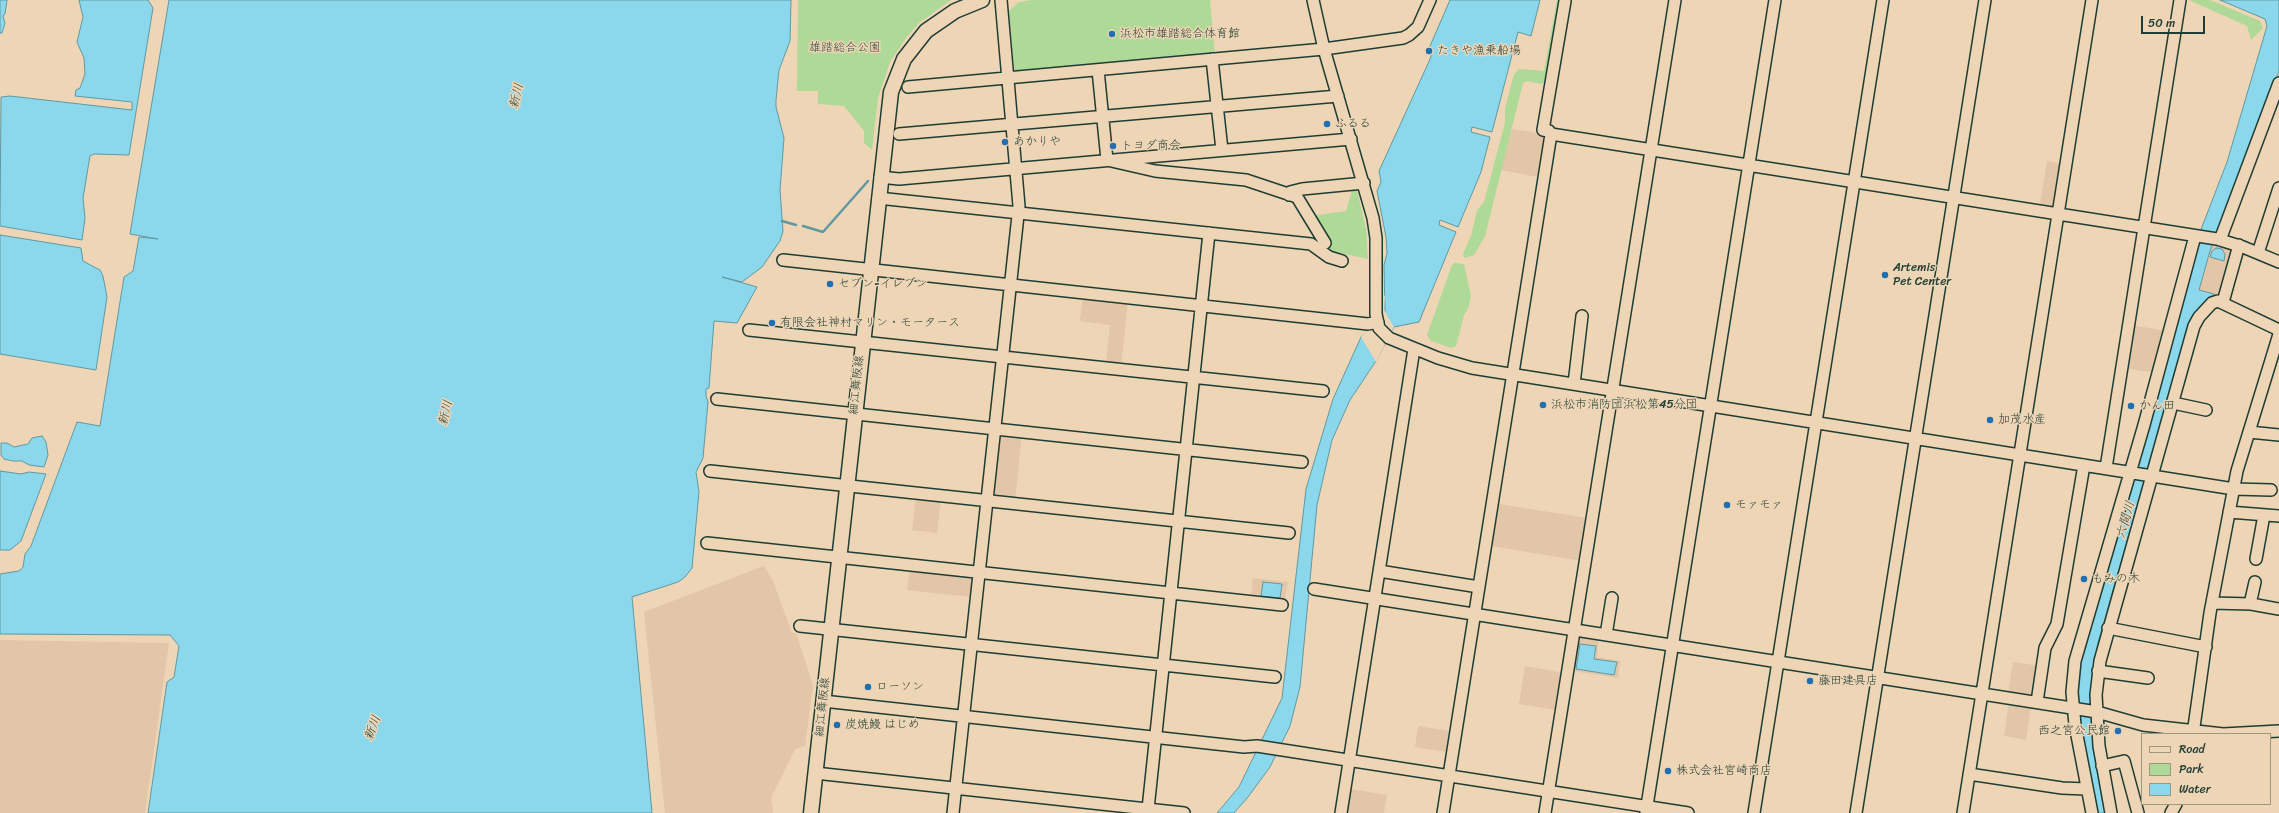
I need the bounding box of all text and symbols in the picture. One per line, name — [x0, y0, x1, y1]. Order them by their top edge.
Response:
scale bar — [2143, 8, 2207, 34]
text: 50 m — [2148, 12, 2175, 34]
place label: 浜松市雄踏総合体育館 — [1120, 27, 1240, 41]
marker: 浜松市雄踏総合体育館 — [1107, 29, 1117, 39]
park label: 雄踏総合公園 — [809, 41, 881, 55]
place label: たきや漁乗船場 — [1437, 44, 1521, 58]
marker: たきや漁乗船場 — [1424, 46, 1434, 56]
water label: 新川 — [506, 82, 528, 110]
place label: ふるる — [1335, 117, 1371, 131]
marker: ふるる — [1322, 119, 1332, 129]
place label: あかりや — [1013, 135, 1061, 149]
marker: あかりや — [1000, 137, 1010, 147]
place label: トヨダ商会 — [1121, 139, 1181, 153]
marker: トヨダ商会 — [1108, 141, 1118, 151]
place label: Artemis Pet Center — [1893, 261, 1951, 289]
marker: Artemis Pet Center — [1880, 270, 1890, 280]
place label: セブン-イレブン — [838, 277, 928, 291]
marker: セブン-イレブン — [825, 279, 835, 289]
place label: 有限会社神村マリン・モータース — [780, 316, 960, 330]
marker: 有限会社神村マリン・モータース — [767, 318, 777, 328]
street label: 細江舞阪線 — [847, 354, 867, 416]
place label: 浜松市消防団浜松第45分団 — [1551, 398, 1698, 412]
water label: 新川 — [435, 399, 457, 427]
place label: かん田 — [2139, 399, 2175, 413]
marker: 浜松市消防団浜松第45分団 — [1538, 400, 1548, 410]
marker: かん田 — [2126, 401, 2136, 411]
place label: 加茂水産 — [1998, 413, 2046, 427]
marker: 加茂水産 — [1985, 415, 1995, 425]
place label: モァモァ — [1735, 498, 1783, 512]
water label: 六間川 — [2113, 499, 2139, 541]
marker: モァモァ — [1722, 500, 1732, 510]
place label: もみの木 — [2092, 572, 2140, 586]
marker: もみの木 — [2079, 574, 2089, 584]
place label: 藤田建具店 — [1818, 674, 1878, 688]
street label: 細江舞阪線 — [813, 676, 833, 738]
marker: 藤田建具店 — [1805, 676, 1815, 686]
place label: ローソン — [876, 680, 924, 694]
marker: ローソン — [863, 682, 873, 692]
water label: 新川 — [361, 713, 385, 743]
place label: 炭焼鰻 はじめ — [845, 718, 920, 732]
marker: 炭焼鰻 はじめ — [832, 720, 842, 730]
place label: 西之宮公民館 — [2038, 724, 2110, 738]
marker: 西之宮公民館 — [2113, 726, 2123, 736]
legend — [2141, 733, 2271, 805]
text: Road — [2179, 738, 2205, 760]
text: Park — [2179, 758, 2204, 780]
place label: 株式会社宮崎商店 — [1676, 764, 1772, 778]
marker: 株式会社宮崎商店 — [1663, 766, 1673, 776]
text: Water — [2179, 778, 2211, 800]

